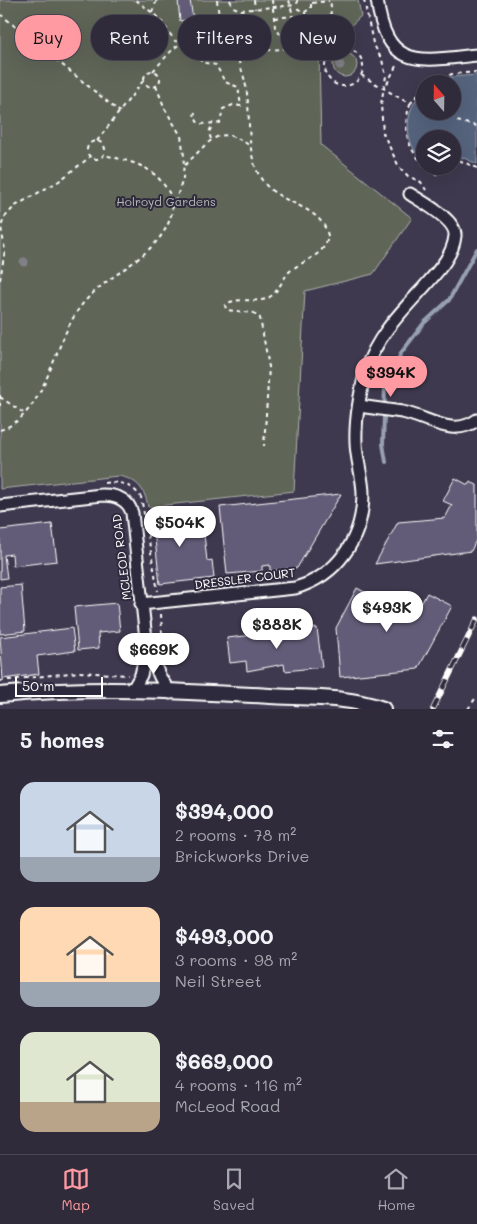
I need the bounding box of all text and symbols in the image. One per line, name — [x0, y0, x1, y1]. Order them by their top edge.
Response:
chip: Buy — [15, 15, 81, 60]
chip: Rent — [91, 15, 168, 60]
chip: Filters — [178, 15, 271, 60]
chip: New — [281, 15, 355, 60]
north arrow — [416, 75, 461, 120]
map controls — [416, 75, 461, 175]
button: layers — [416, 130, 461, 175]
park label: Holroyd Gardens — [116, 193, 216, 209]
pin: $394K — [356, 356, 426, 398]
text: $394K — [366, 361, 416, 382]
pin: $504K — [145, 506, 215, 548]
text: $504K — [155, 511, 205, 532]
street label: MCLEOD ROAD — [108, 513, 134, 601]
street label: DRESSLER COURT — [194, 564, 297, 592]
pin: $493K — [352, 590, 422, 633]
text: $493K — [362, 596, 412, 617]
pin: $888K — [242, 608, 312, 650]
text: $888K — [252, 613, 302, 634]
pin: $669K — [119, 632, 189, 675]
text: $669K — [129, 638, 179, 659]
scale bar — [15, 674, 102, 697]
text: 50 m — [22, 676, 54, 695]
icon: filters — [429, 725, 457, 753]
text: 5 homes — [20, 726, 105, 753]
text: $394,000 — [175, 797, 273, 824]
icon: home — [60, 802, 120, 862]
text: 2 rooms · 78 m² — [175, 824, 296, 845]
text: Brickworks Drive — [175, 845, 309, 866]
text: $493,000 — [175, 922, 273, 949]
icon: home — [60, 927, 120, 987]
text: 3 rooms · 98 m² — [175, 949, 297, 970]
text: Neil Street — [175, 970, 262, 991]
text: $669,000 — [175, 1047, 273, 1074]
icon: home — [60, 1052, 120, 1112]
text: 4 rooms · 116 m² — [175, 1074, 302, 1095]
text: McLeod Road — [175, 1095, 280, 1116]
tab: Map — [61, 1165, 90, 1214]
tab: Saved — [213, 1165, 254, 1214]
tab: Home — [377, 1165, 416, 1214]

